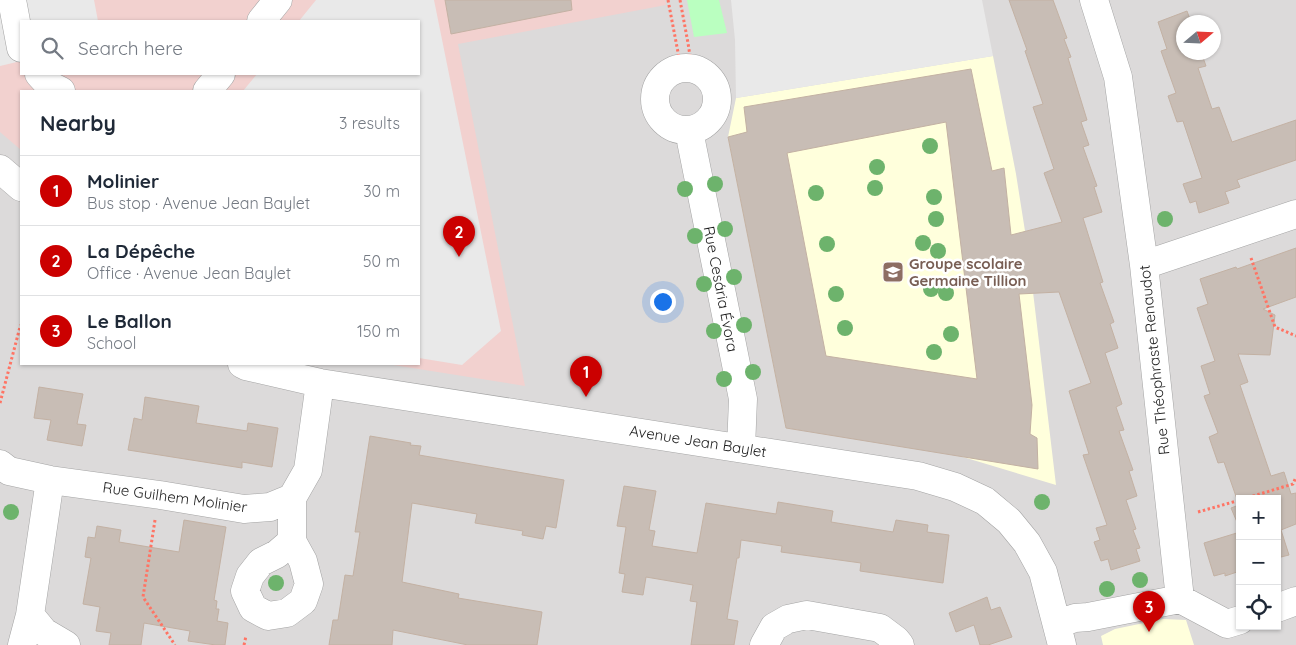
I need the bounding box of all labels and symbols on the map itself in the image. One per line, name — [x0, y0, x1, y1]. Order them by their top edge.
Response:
north arrow — [1176, 15, 1221, 60]
pin: 2 — [443, 216, 475, 257]
street label: Rue Cesária Évora — [699, 224, 743, 354]
place label: Groupe scolaire Germaine Tillion — [909, 254, 1026, 290]
school or university icon: Groupe scolaire Germaine Tillion — [881, 260, 905, 284]
street label: Rue Théophraste Renaudot — [1135, 264, 1173, 456]
your location — [650, 289, 676, 315]
pin: 1 — [570, 356, 602, 397]
street label: Avenue Jean Baylet — [628, 421, 768, 461]
street label: Rue Guilhem Molinier — [102, 477, 249, 517]
pin: 3 — [1133, 591, 1165, 632]

